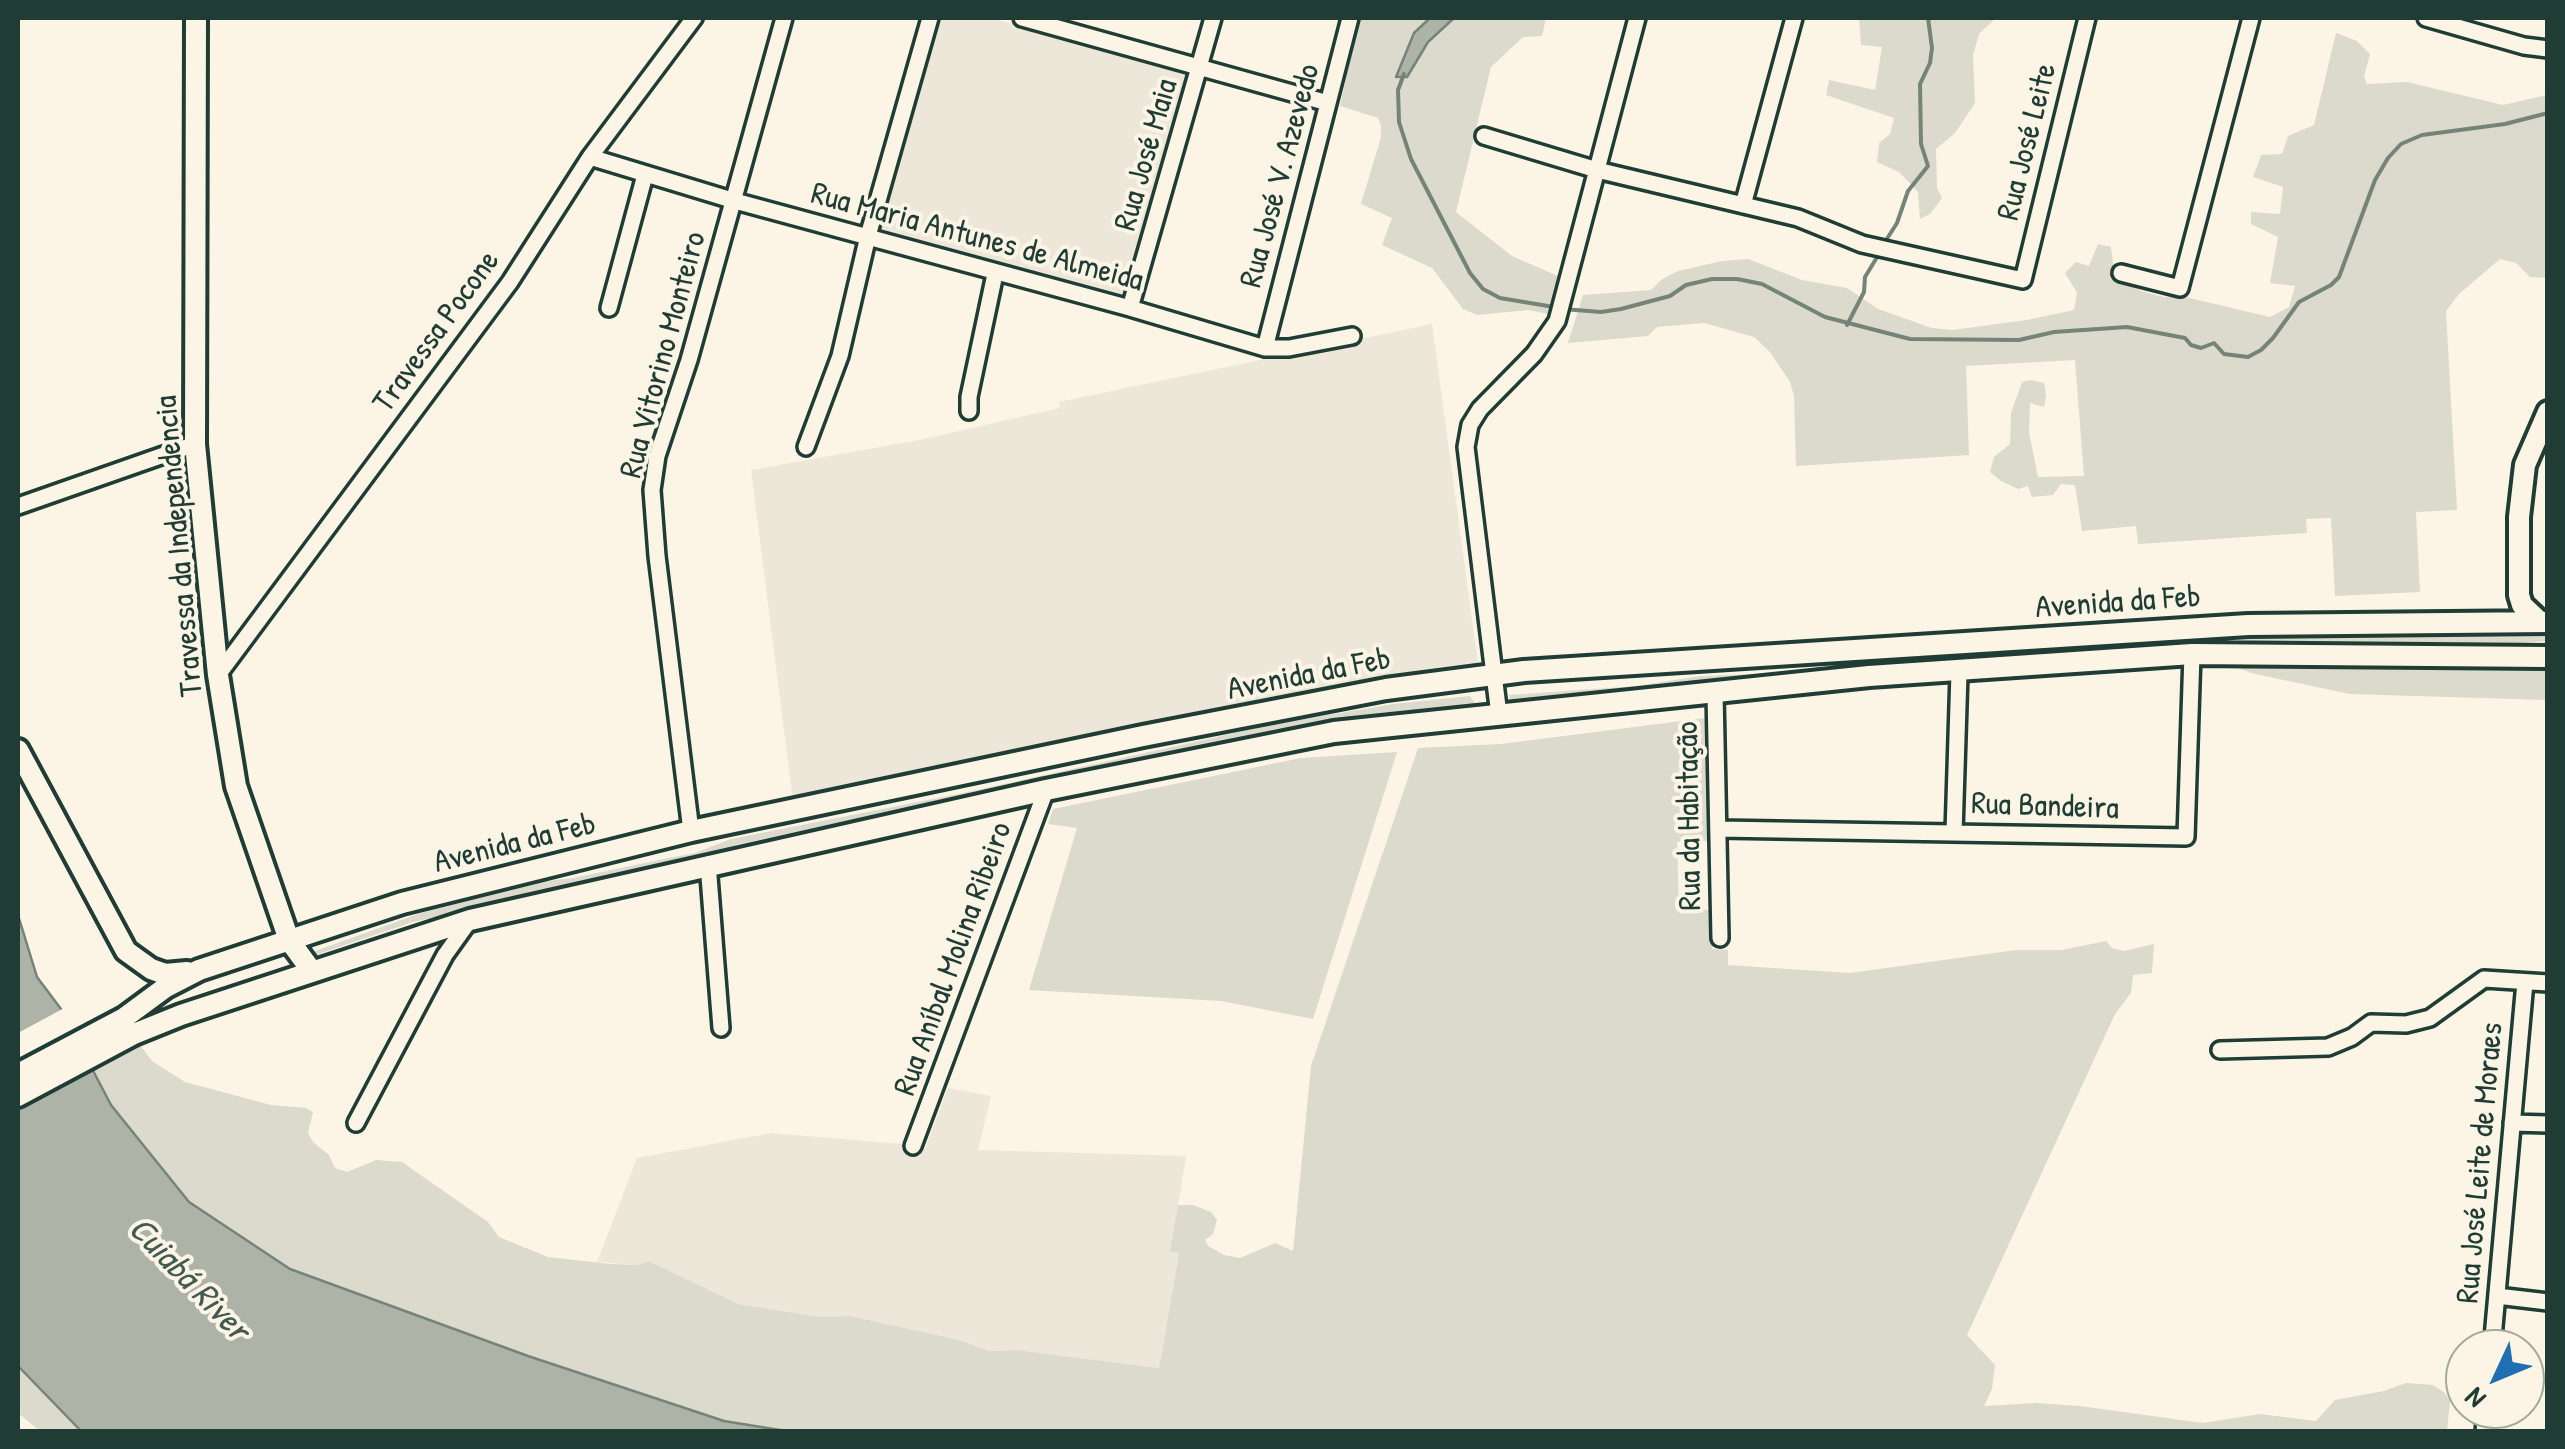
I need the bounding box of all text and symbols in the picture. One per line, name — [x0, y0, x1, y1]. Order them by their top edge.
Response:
street label: Rua José V. Azevedo — [1233, 60, 1329, 292]
street label: Rua José Leite — [1990, 60, 2066, 224]
street label: Rua José Maia — [1107, 75, 1187, 235]
street label: Rua Maria Antunes de Almeida — [807, 175, 1147, 301]
street label: Rua Vitorino Monteiro — [613, 228, 715, 482]
street label: Travessa Pocone — [365, 244, 509, 420]
street label: Travessa da Independencia — [148, 394, 212, 698]
street label: Avenida da Feb — [2034, 578, 2202, 628]
street label: Avenida da Feb — [1224, 640, 1394, 710]
street label: Rua da Habitação — [1669, 721, 1711, 911]
street label: Rua Bandeira — [1971, 785, 2119, 829]
street label: Avenida da Feb — [430, 805, 600, 883]
street label: Rua Aníbal Molina Ribeiro — [887, 817, 1021, 1101]
street label: Rua José Leite de Moraes — [2450, 1021, 2512, 1305]
water label: Cuiabá River — [119, 1209, 257, 1351]
north arrow — [2445, 1329, 2545, 1429]
text: N — [2456, 1380, 2494, 1417]

